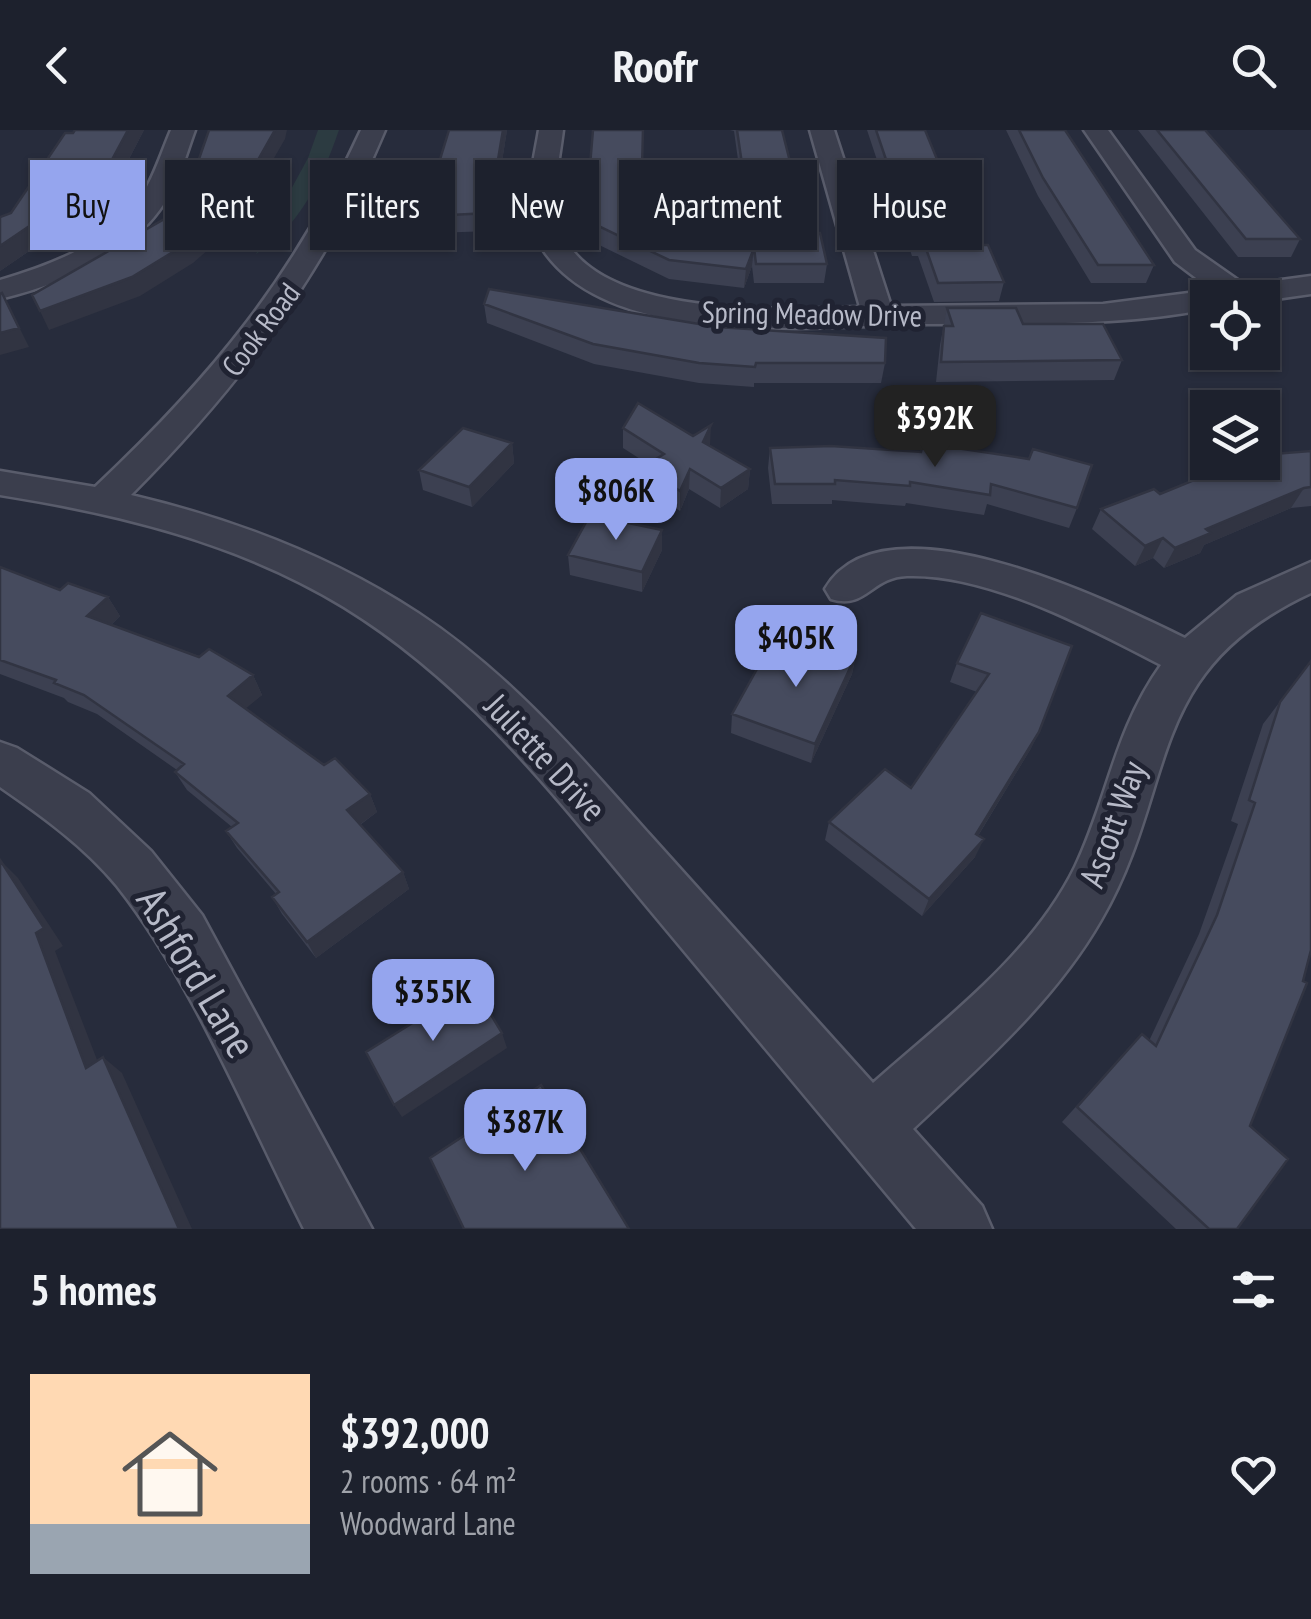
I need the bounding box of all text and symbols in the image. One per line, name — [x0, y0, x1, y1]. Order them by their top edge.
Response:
text: Roofr — [613, 36, 698, 94]
icon: back — [30, 38, 85, 93]
icon: search — [1226, 38, 1281, 93]
chip: Buy — [30, 160, 145, 250]
chip: Rent — [165, 160, 290, 250]
chip: Filters — [310, 160, 455, 250]
chip: New — [475, 160, 599, 250]
chip: Apartment — [619, 160, 817, 250]
chip: House — [837, 160, 982, 250]
street label: Cook Road — [212, 274, 308, 384]
map controls — [1190, 280, 1280, 480]
button: locate — [1190, 280, 1280, 370]
street label: Spring Meadow Drive — [702, 292, 922, 334]
pin: $392K — [865, 385, 1005, 470]
button: layers — [1190, 390, 1280, 480]
text: $392K — [896, 396, 974, 438]
pin: $806K — [546, 458, 686, 543]
text: $806K — [577, 469, 655, 511]
pin: $405K — [726, 605, 866, 690]
text: $405K — [757, 616, 835, 658]
street label: Juliette Drive — [475, 683, 617, 831]
street label: Ascott Way — [1068, 754, 1156, 893]
street label: Ashford Lane — [125, 877, 269, 1067]
pin: $355K — [363, 959, 503, 1044]
text: $355K — [394, 970, 472, 1012]
pin: $387K — [455, 1089, 595, 1174]
text: $387K — [486, 1100, 564, 1142]
text: 5 homes — [30, 1262, 157, 1317]
icon: filters — [1226, 1262, 1281, 1317]
text: $392,000 — [340, 1405, 490, 1460]
icon: home — [110, 1414, 230, 1534]
icon: heart — [1226, 1447, 1281, 1502]
text: 2 rooms · 64 m² — [340, 1460, 517, 1502]
text: Woodward Lane — [340, 1502, 516, 1544]

